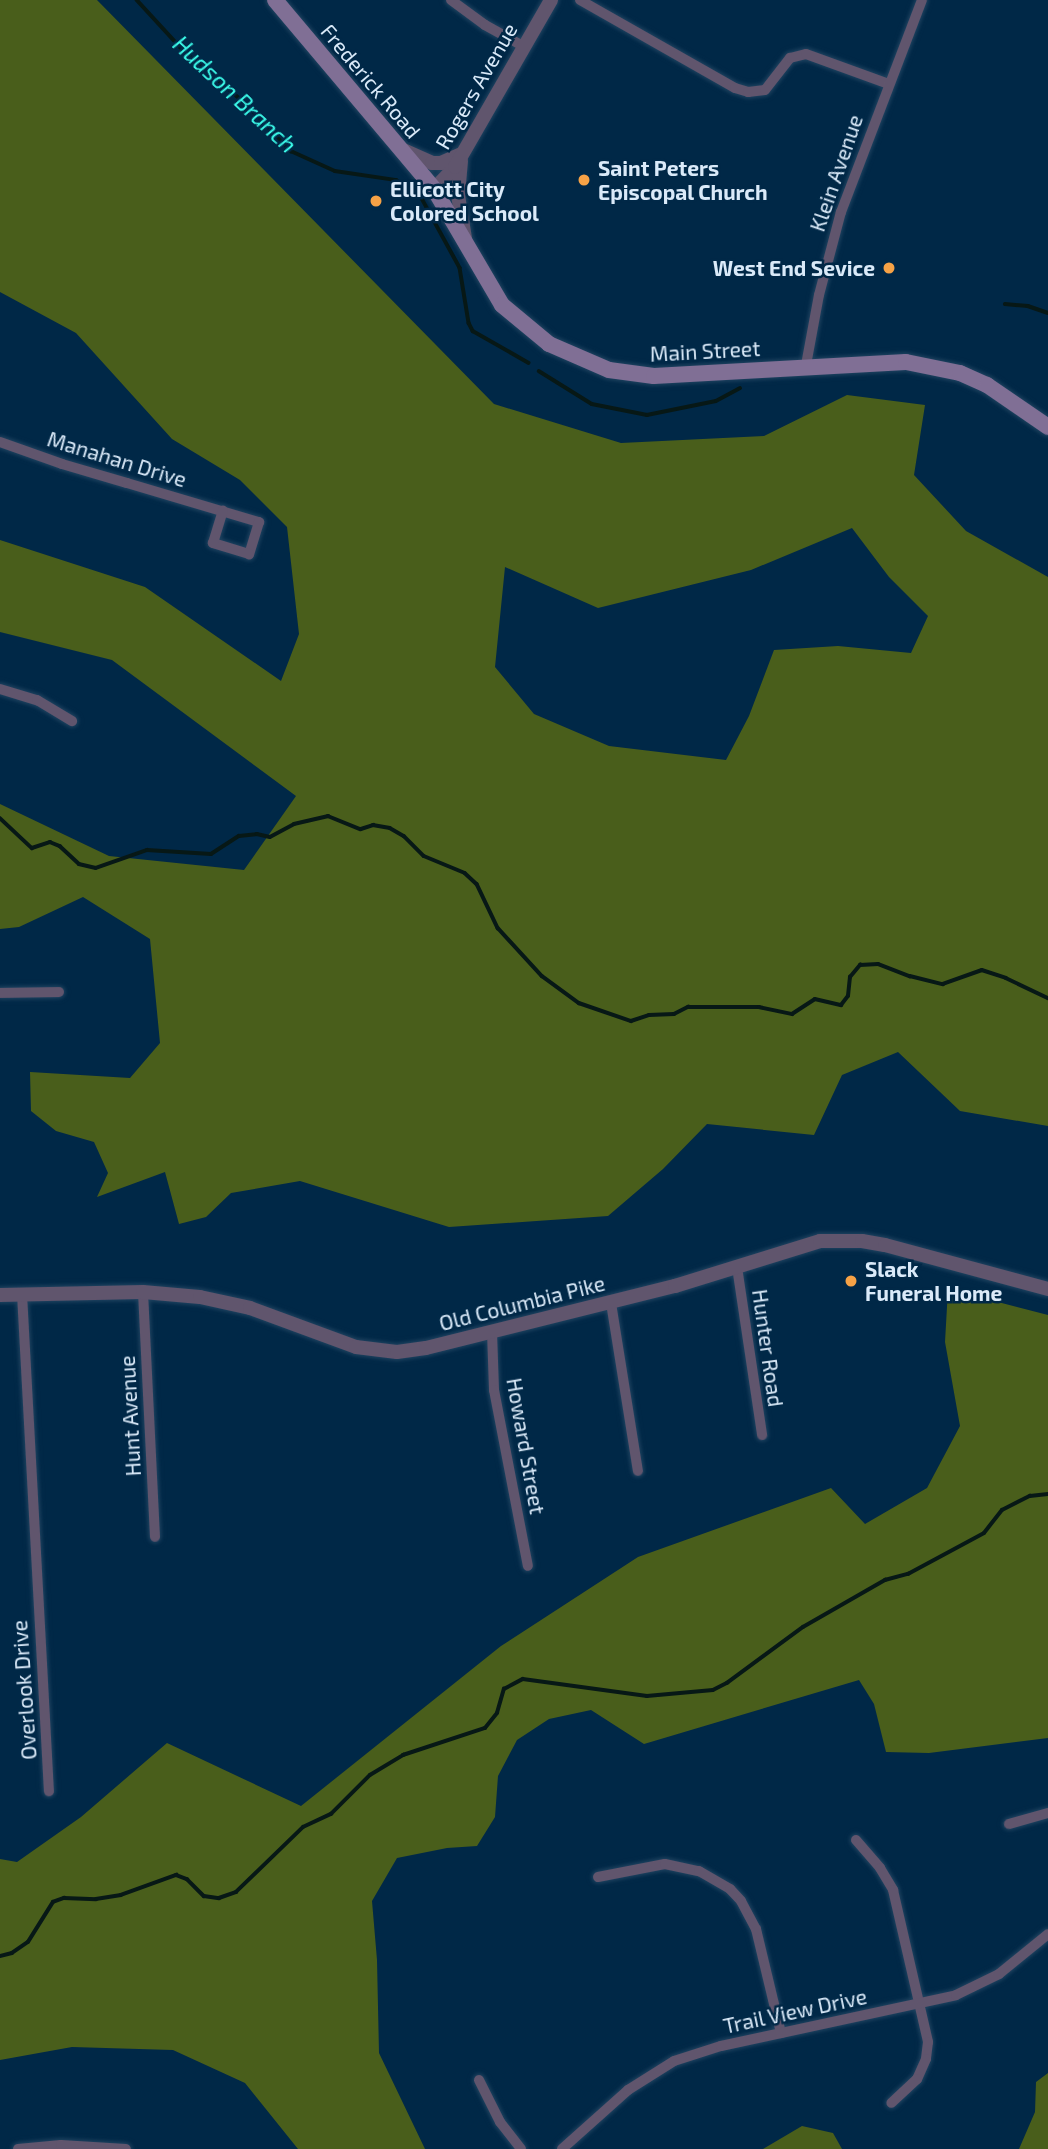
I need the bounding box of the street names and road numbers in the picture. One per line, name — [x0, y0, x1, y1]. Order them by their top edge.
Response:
street label: Rogers Avenue — [430, 18, 522, 154]
street label: Frederick Road — [316, 19, 426, 143]
street label: Klein Avenue — [804, 111, 868, 235]
street label: Main Street — [649, 336, 761, 366]
street label: Manahan Drive — [44, 426, 190, 492]
street label: Old Columbia Pike — [436, 1270, 608, 1336]
street label: Hunter Road — [747, 1287, 789, 1409]
street label: Hunt Avenue — [114, 1355, 146, 1477]
street label: Howard Street — [502, 1376, 550, 1516]
street label: Overlook Drive — [7, 1619, 41, 1761]
street label: Trail View Drive — [720, 1983, 870, 2039]

